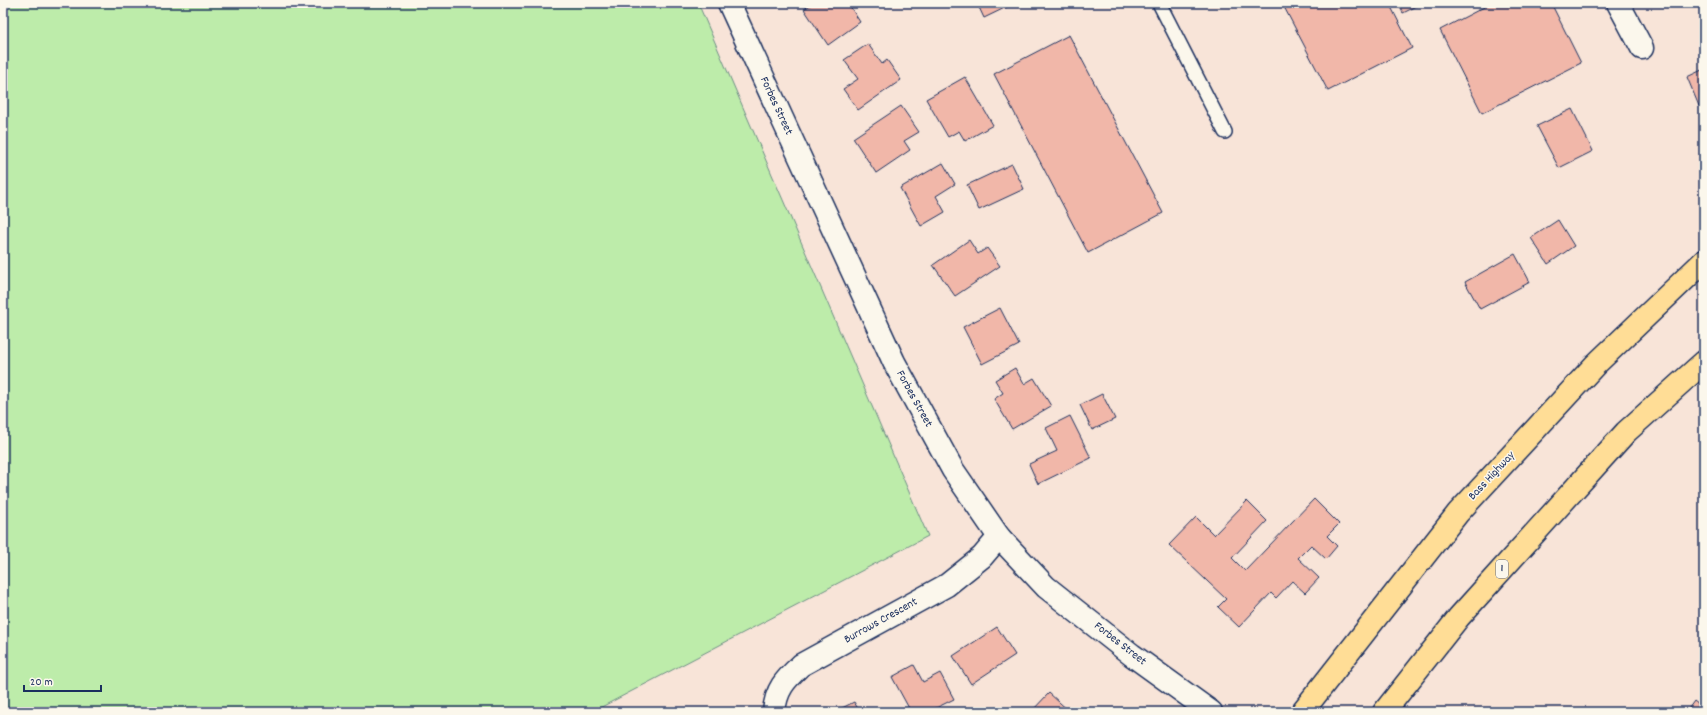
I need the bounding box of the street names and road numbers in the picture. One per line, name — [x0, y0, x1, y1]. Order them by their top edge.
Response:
street label: Forbes Street — [755, 74, 797, 138]
street label: Forbes Street — [891, 368, 937, 431]
street label: Bass Highway — [1465, 447, 1520, 504]
road number: 1 — [1496, 560, 1508, 578]
street label: Burrows Crescent — [841, 594, 921, 648]
street label: Forbes Street — [1090, 618, 1150, 670]

